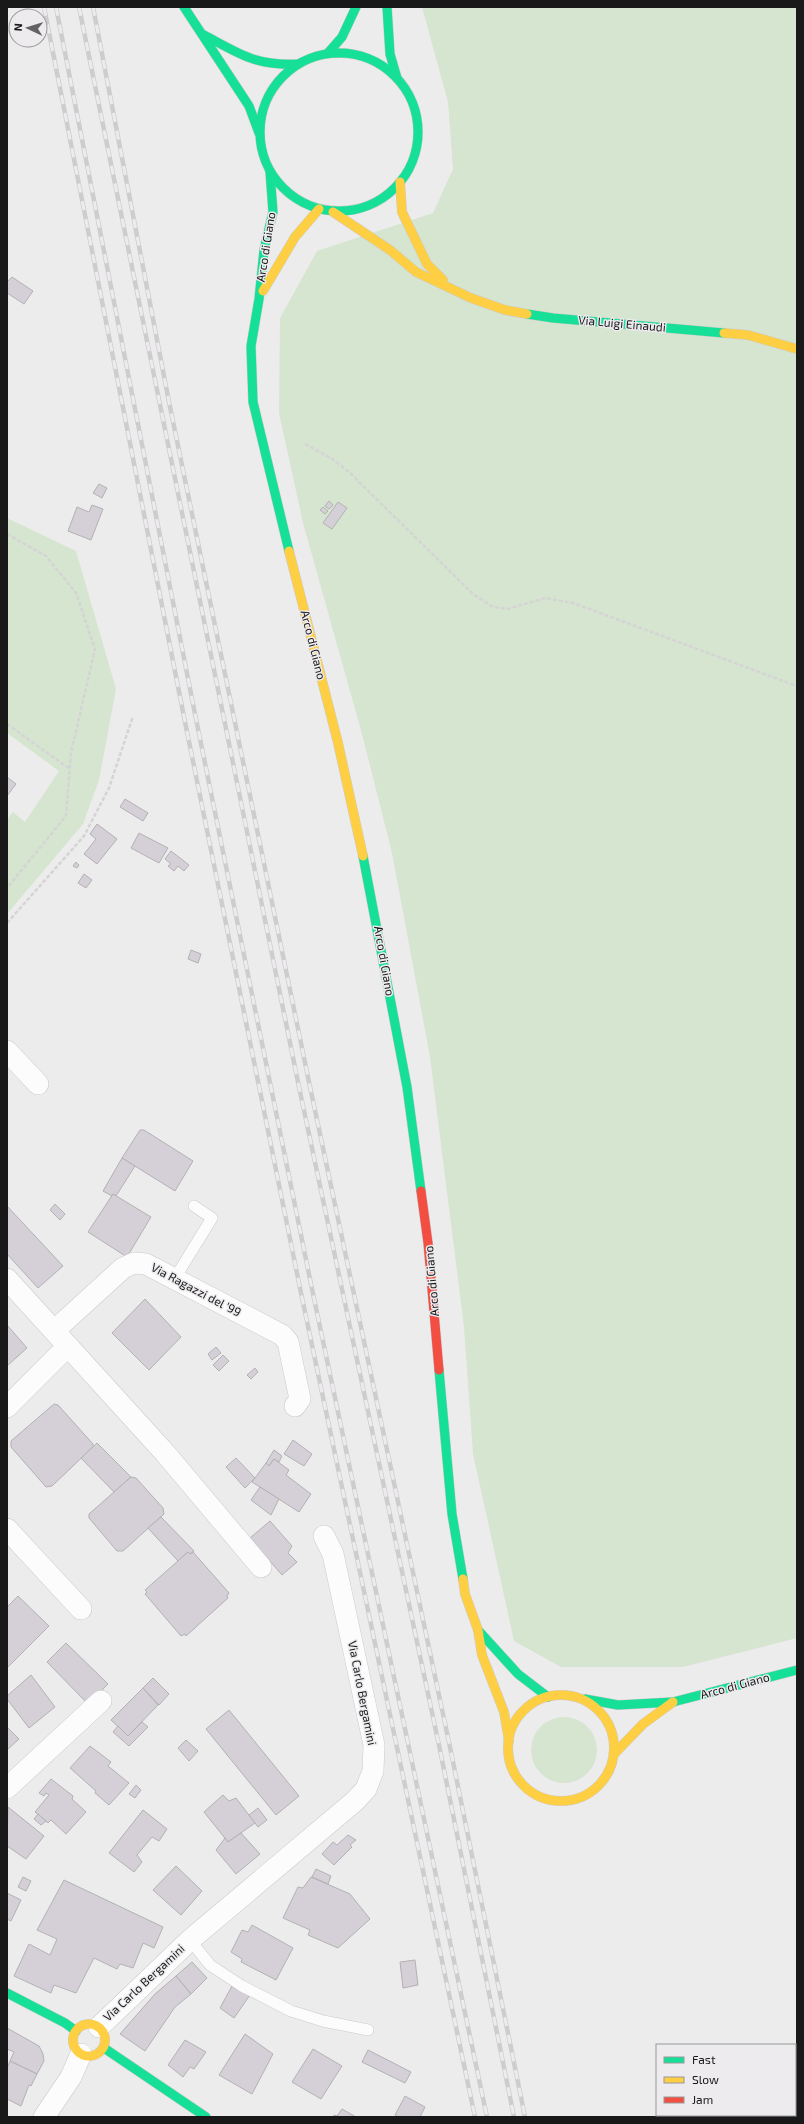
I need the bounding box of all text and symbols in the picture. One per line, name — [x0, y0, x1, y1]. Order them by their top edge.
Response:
north arrow — [8, 8, 48, 48]
text: N — [11, 23, 24, 32]
street label: Arco di Giano — [253, 211, 277, 283]
street label: Via Luigi Einaudi — [578, 312, 666, 334]
street label: Arco di Giano — [299, 609, 329, 681]
street label: Arco di Giano — [372, 925, 398, 997]
street label: Arco di Giano — [421, 1245, 441, 1317]
street label: Via Ragazzi del '99 — [149, 1259, 244, 1319]
street label: Via Carlo Bergamini — [346, 1639, 380, 1746]
street label: Arco di Giano — [699, 1669, 771, 1701]
street label: Via Carlo Bergamini — [100, 1941, 187, 2024]
legend — [656, 2044, 796, 2116]
text: Fast — [692, 2052, 716, 2066]
text: Slow — [692, 2072, 719, 2086]
text: Jam — [692, 2092, 713, 2106]

